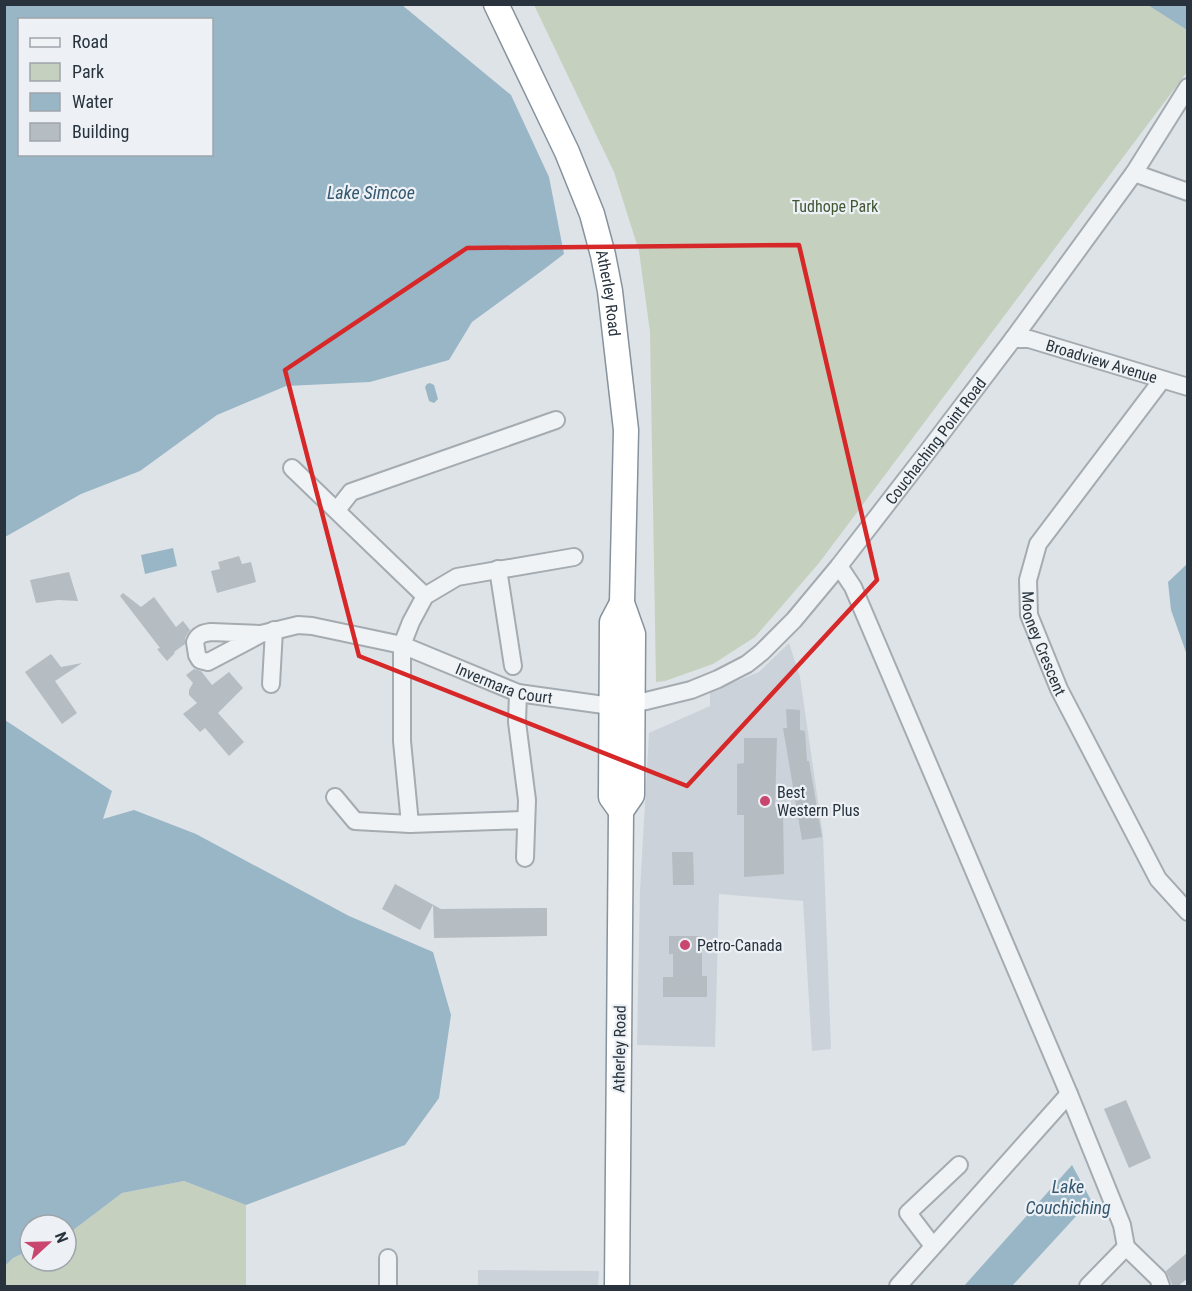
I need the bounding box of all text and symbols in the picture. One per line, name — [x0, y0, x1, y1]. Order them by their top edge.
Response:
legend — [18, 18, 213, 156]
text: Road — [72, 31, 108, 52]
text: Park — [72, 61, 104, 82]
text: Water — [72, 91, 114, 112]
text: Building — [72, 121, 129, 142]
water label: Lake Simcoe — [327, 182, 415, 203]
park label: Tudhope Park — [792, 197, 879, 216]
street label: Atherley Road — [592, 248, 624, 337]
street label: Broadview Avenue — [1044, 336, 1160, 387]
street label: Couchaching Point Road — [881, 374, 990, 508]
street label: Mooney Crescent — [1018, 591, 1070, 699]
street label: Invermara Court — [453, 659, 554, 708]
place label: Best Western Plus — [777, 783, 860, 820]
marker: Best Western Plus — [758, 794, 772, 808]
place label: Petro-Canada — [697, 936, 782, 955]
marker: Petro-Canada — [678, 938, 692, 952]
street label: Atherley Road — [609, 1005, 630, 1093]
water label: Lake Couchiching — [1025, 1176, 1111, 1218]
north arrow — [18, 1213, 78, 1273]
text: N — [51, 1229, 72, 1246]

